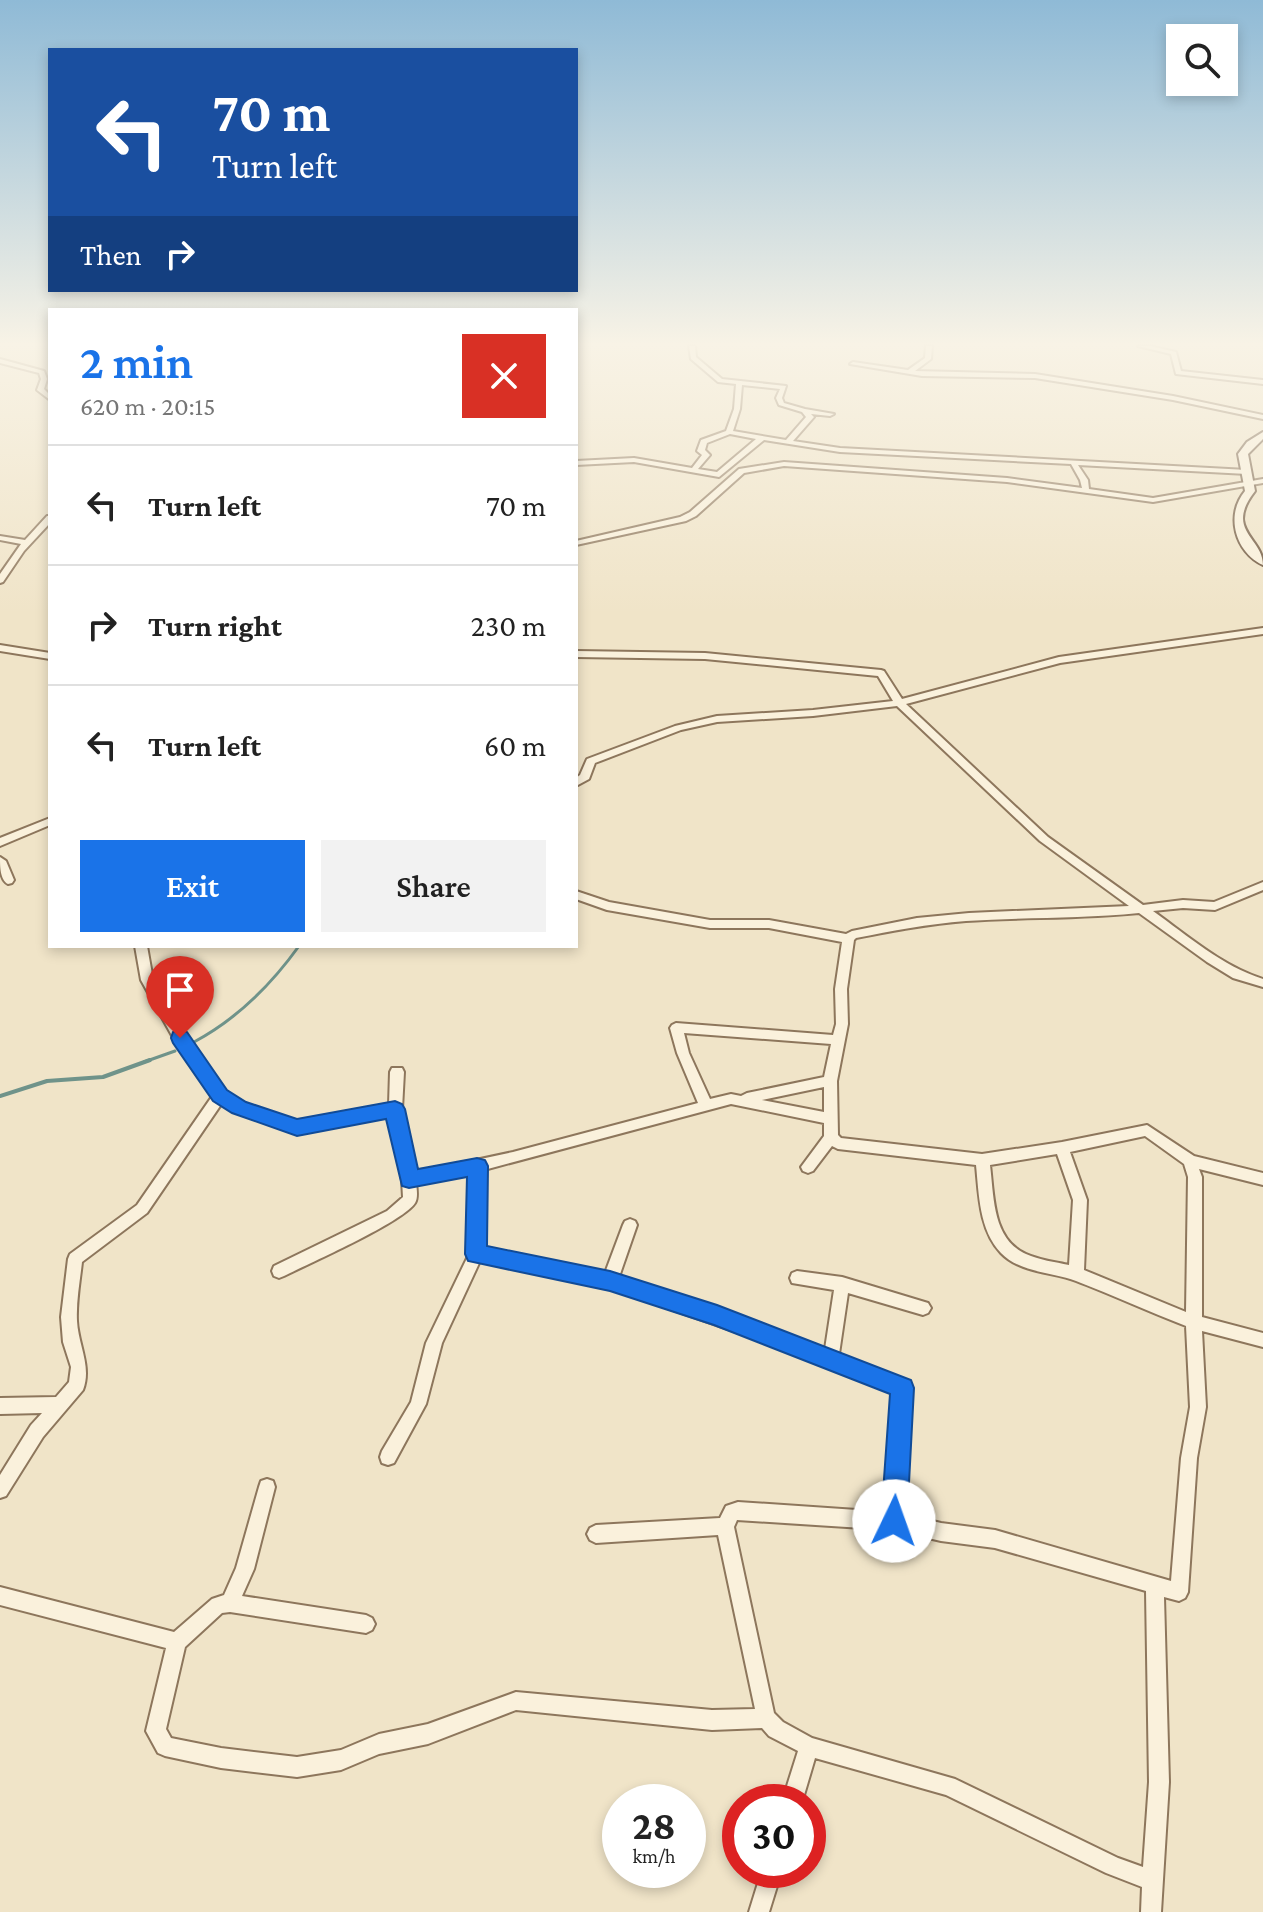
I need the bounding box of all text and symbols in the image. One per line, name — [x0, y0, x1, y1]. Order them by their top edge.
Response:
map controls — [1166, 24, 1238, 96]
button: search — [1166, 24, 1238, 96]
icon: left — [80, 80, 184, 184]
text: 70 m — [212, 81, 331, 143]
text: Turn left — [212, 146, 337, 186]
icon: right — [158, 232, 202, 276]
text: Then — [80, 238, 142, 271]
button: close — [462, 334, 546, 418]
text: 2 min — [80, 335, 193, 388]
text: 620 m · 20:15 — [80, 392, 215, 421]
icon: left — [80, 483, 124, 527]
text: Turn left — [148, 489, 261, 522]
text: 70 m — [486, 489, 546, 522]
icon: right — [80, 603, 124, 647]
text: Turn right — [148, 609, 282, 642]
text: 230 m — [471, 609, 546, 642]
icon: left — [80, 723, 124, 767]
text: Turn left — [148, 729, 261, 762]
text: 60 m — [484, 729, 546, 762]
button: Exit — [80, 840, 305, 932]
button: Share — [321, 840, 546, 932]
pin — [146, 956, 214, 1038]
icon: arrive — [158, 968, 202, 1012]
position arrow — [852, 1479, 936, 1563]
speed limit sign: 30 — [722, 1784, 826, 1888]
text: 28 — [632, 1803, 676, 1848]
text: km/h — [632, 1845, 676, 1867]

